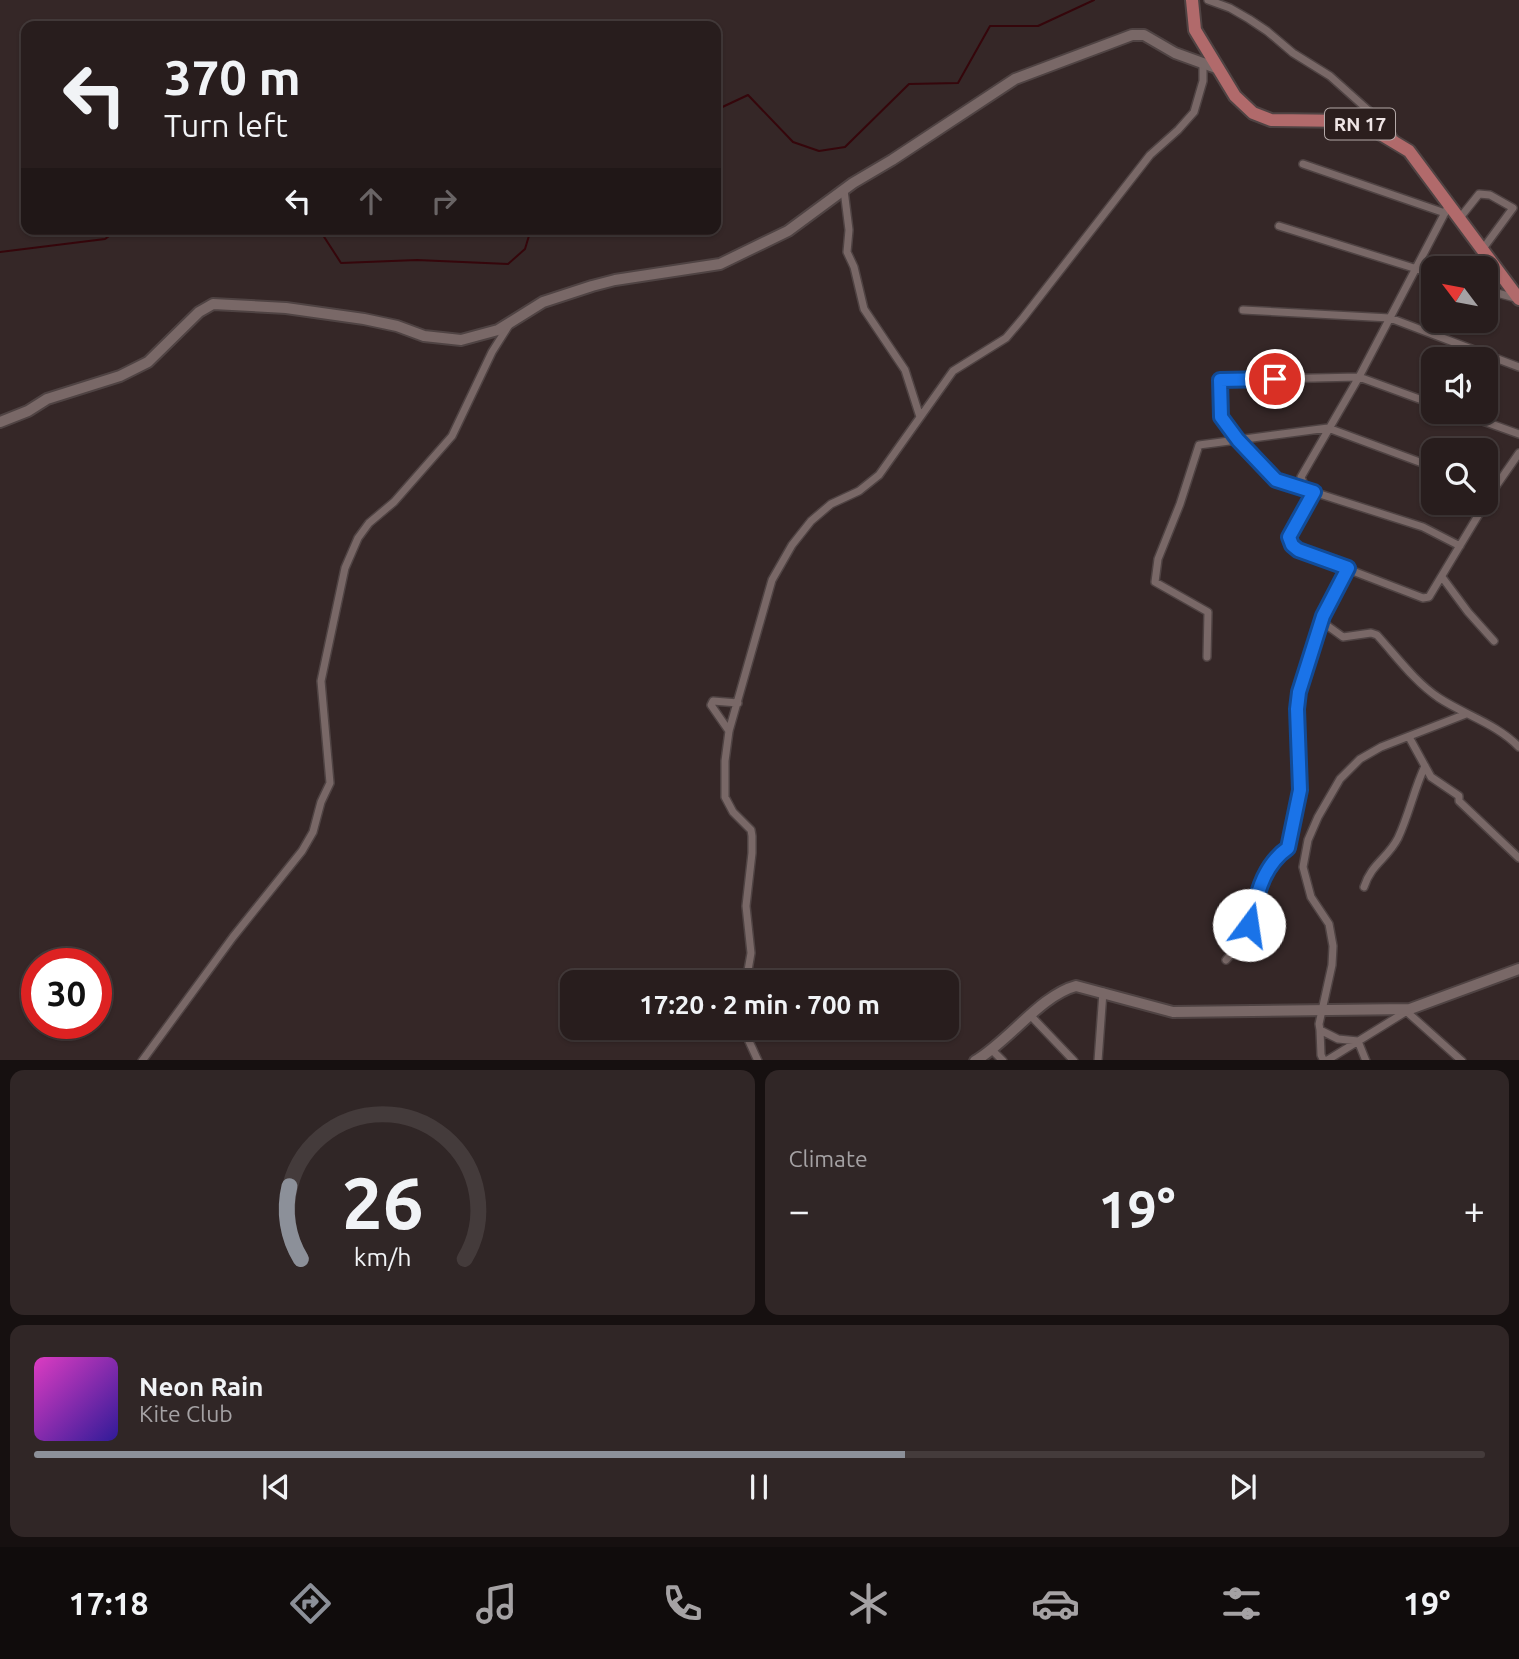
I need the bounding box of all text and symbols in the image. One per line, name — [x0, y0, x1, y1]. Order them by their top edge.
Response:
icon: left — [49, 49, 140, 140]
text: 370 m — [164, 49, 301, 104]
text: Turn left — [164, 107, 288, 143]
road number: RN 17 — [1325, 108, 1395, 140]
icon: left — [279, 182, 317, 220]
icon: ahead — [352, 182, 390, 220]
icon: right — [425, 182, 463, 220]
north arrow — [1421, 256, 1498, 332]
map controls — [1421, 256, 1498, 515]
button: sound — [1421, 347, 1498, 424]
pin — [1245, 349, 1305, 409]
icon: arrive — [1256, 360, 1294, 398]
button: search — [1421, 438, 1498, 515]
position arrow — [1212, 888, 1286, 962]
speed limit sign: 30 — [21, 948, 112, 1039]
text: 17:20 · 2 min · 700 m — [639, 990, 880, 1019]
text: Climate — [789, 1146, 868, 1171]
text: 26 — [341, 1161, 423, 1243]
text: 19° — [1098, 1180, 1175, 1238]
text: − — [789, 1189, 810, 1231]
text: + — [1464, 1189, 1485, 1231]
text: km/h — [353, 1242, 411, 1270]
text: Neon Rain — [139, 1372, 264, 1401]
text: Kite Club — [139, 1401, 233, 1426]
icon: previous — [257, 1468, 295, 1506]
icon: pause — [740, 1468, 778, 1506]
icon: next — [1224, 1468, 1262, 1506]
icon: directions — [286, 1579, 335, 1628]
icon: music — [472, 1579, 521, 1628]
icon: phone — [658, 1579, 707, 1628]
icon: climate — [844, 1579, 893, 1628]
icon: car — [1031, 1579, 1080, 1628]
icon: filters — [1217, 1579, 1266, 1628]
text: 17:18 — [69, 1585, 149, 1621]
text: 19° — [1403, 1585, 1450, 1621]

